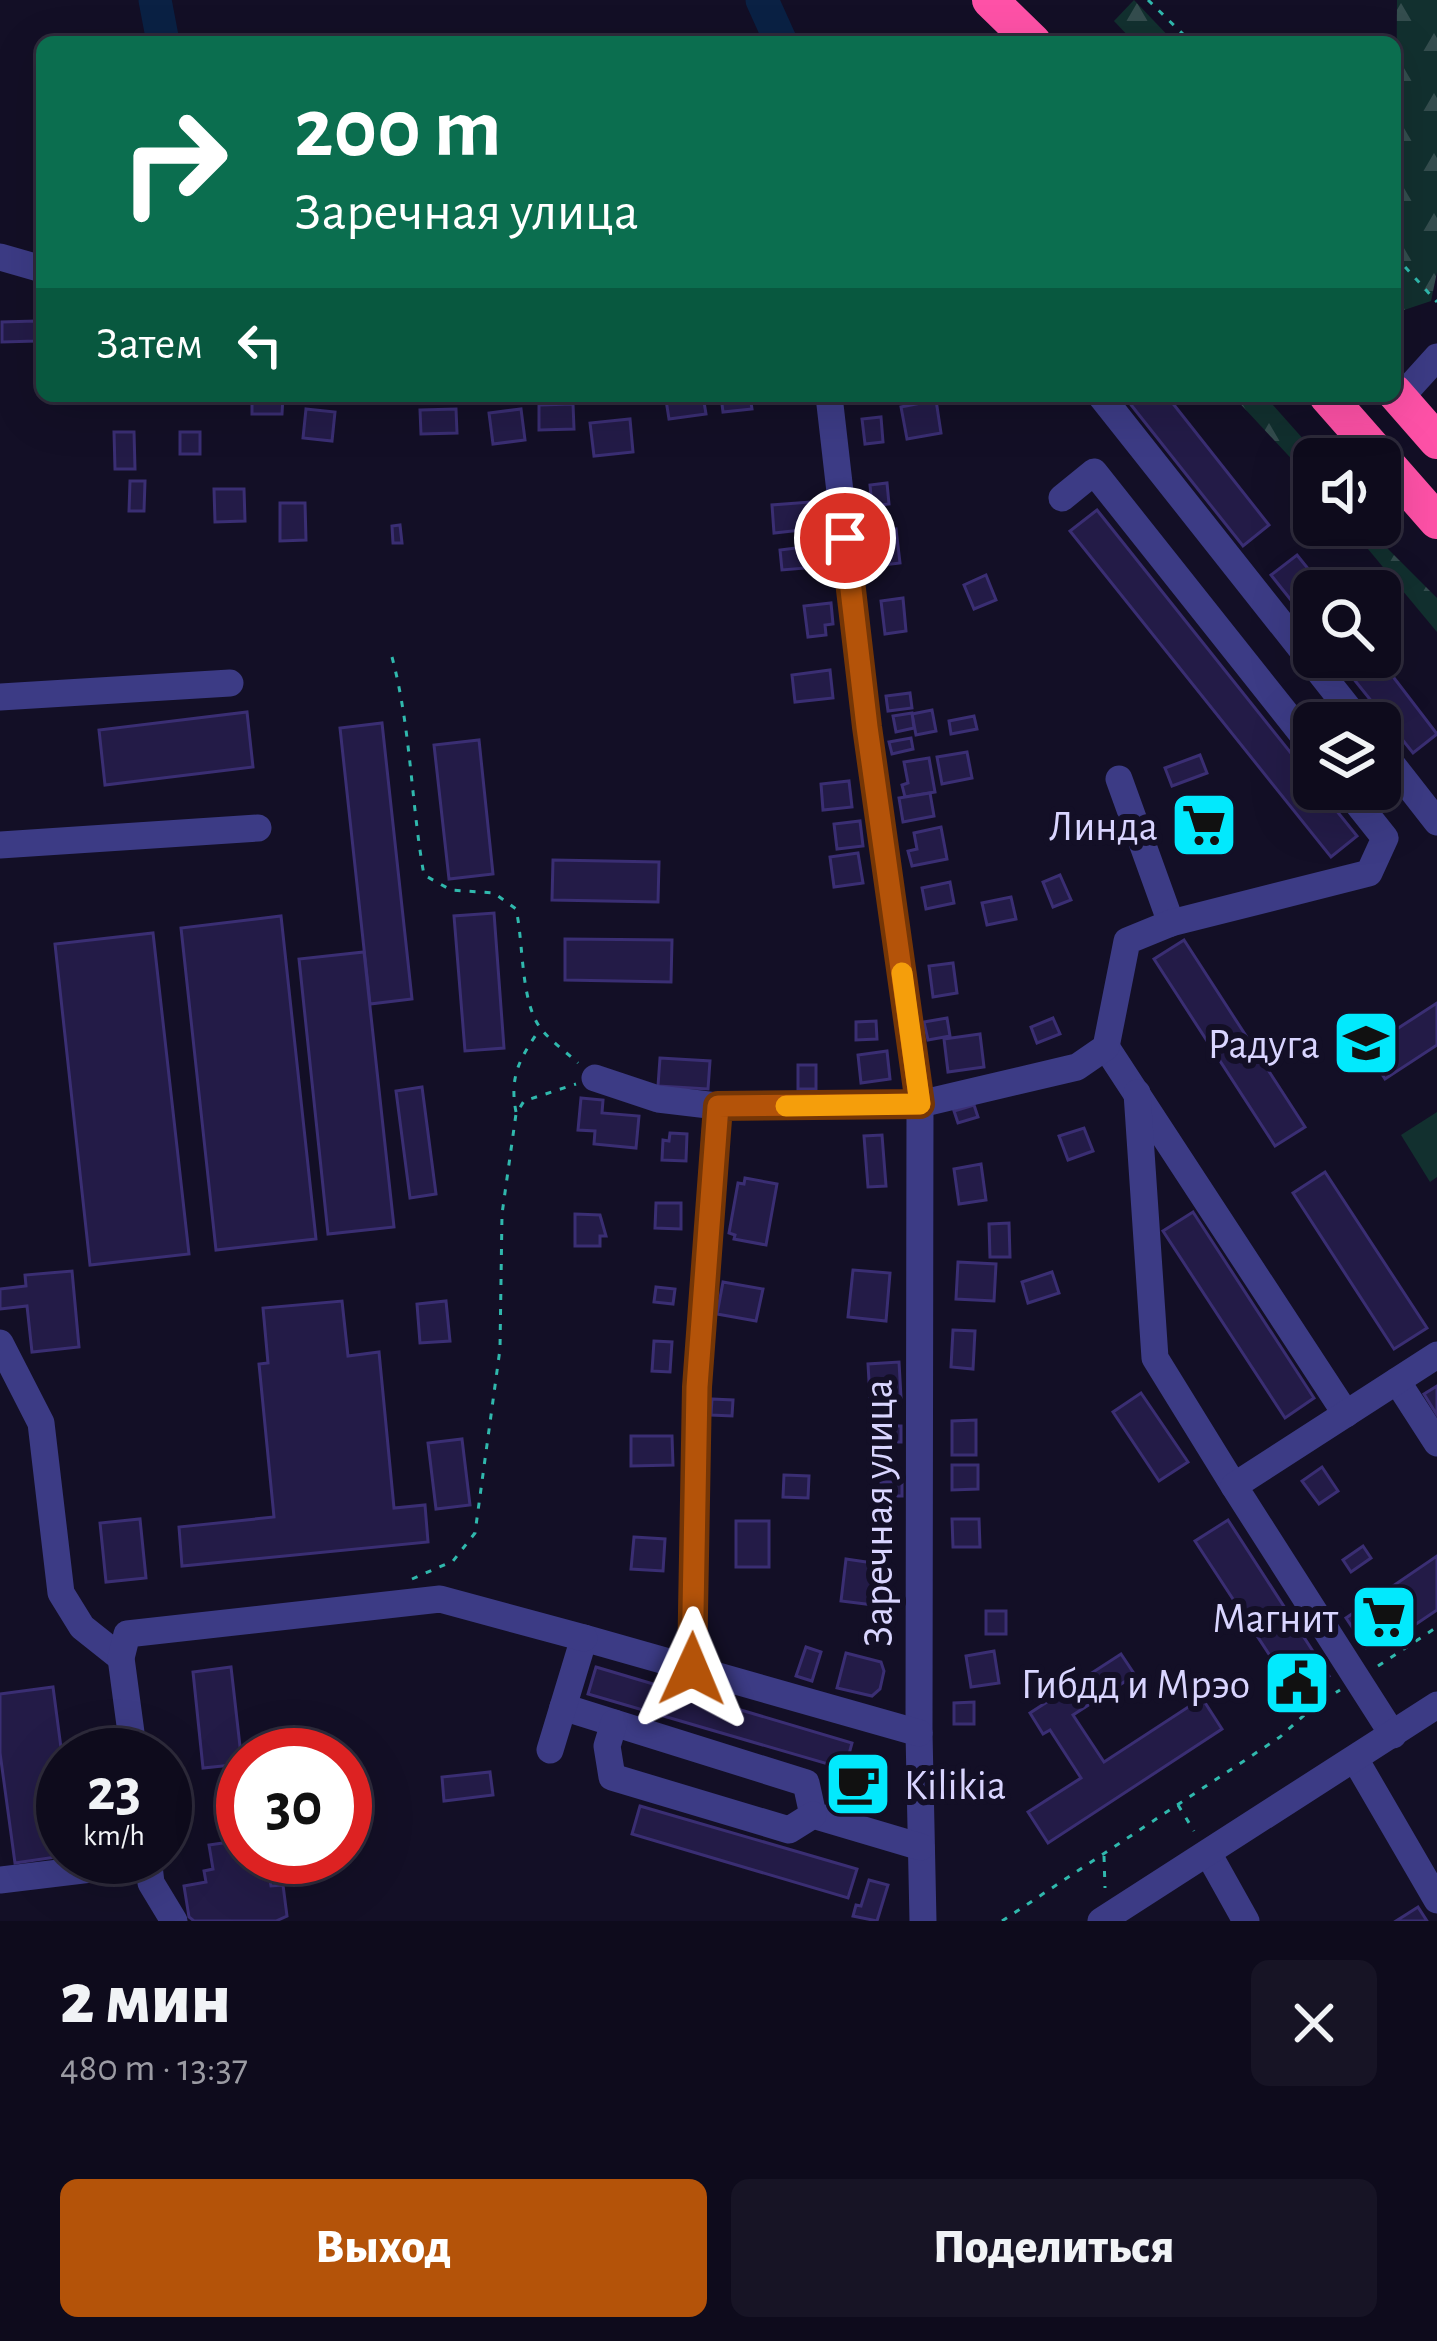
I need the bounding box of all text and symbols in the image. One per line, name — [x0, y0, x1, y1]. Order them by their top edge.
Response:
icon: right — [96, 84, 252, 240]
text: 200 m — [294, 88, 502, 172]
text: Заречная улица — [294, 186, 639, 240]
icon: left — [227, 312, 293, 378]
text: Затем — [96, 322, 203, 367]
map controls — [1293, 438, 1401, 810]
button: sound — [1293, 438, 1401, 546]
pin — [794, 487, 896, 589]
icon: arrive — [812, 505, 878, 571]
button: search — [1293, 570, 1401, 678]
button: layers — [1293, 702, 1401, 810]
supermarket icon: Линда — [1169, 790, 1239, 860]
place label: Линда — [1049, 806, 1158, 848]
school or university icon: Радуга — [1331, 1008, 1401, 1078]
place label: Радуга — [1207, 1024, 1320, 1066]
street label: Заречная улица — [858, 1379, 900, 1647]
supermarket icon: Магнит — [1349, 1582, 1419, 1652]
place label: Магнит — [1212, 1598, 1339, 1640]
position arrow — [629, 1606, 755, 1732]
public building icon: Гибдд и Мрэо — [1262, 1648, 1332, 1718]
place label: Гибдд и Мрэо — [1021, 1664, 1250, 1706]
speed limit sign: 30 — [216, 1728, 372, 1884]
cafe icon: Kilikia — [823, 1749, 893, 1819]
text: 23 — [87, 1761, 141, 1821]
place label: Kilikia — [904, 1765, 1006, 1807]
text: km/h — [83, 1821, 145, 1851]
button: close — [1251, 1960, 1377, 2086]
text: 2 мин — [60, 1964, 231, 2036]
text: 480 m · 13:37 — [60, 2049, 248, 2088]
button: Выход — [60, 2179, 707, 2317]
button: Поделиться — [731, 2179, 1377, 2317]

